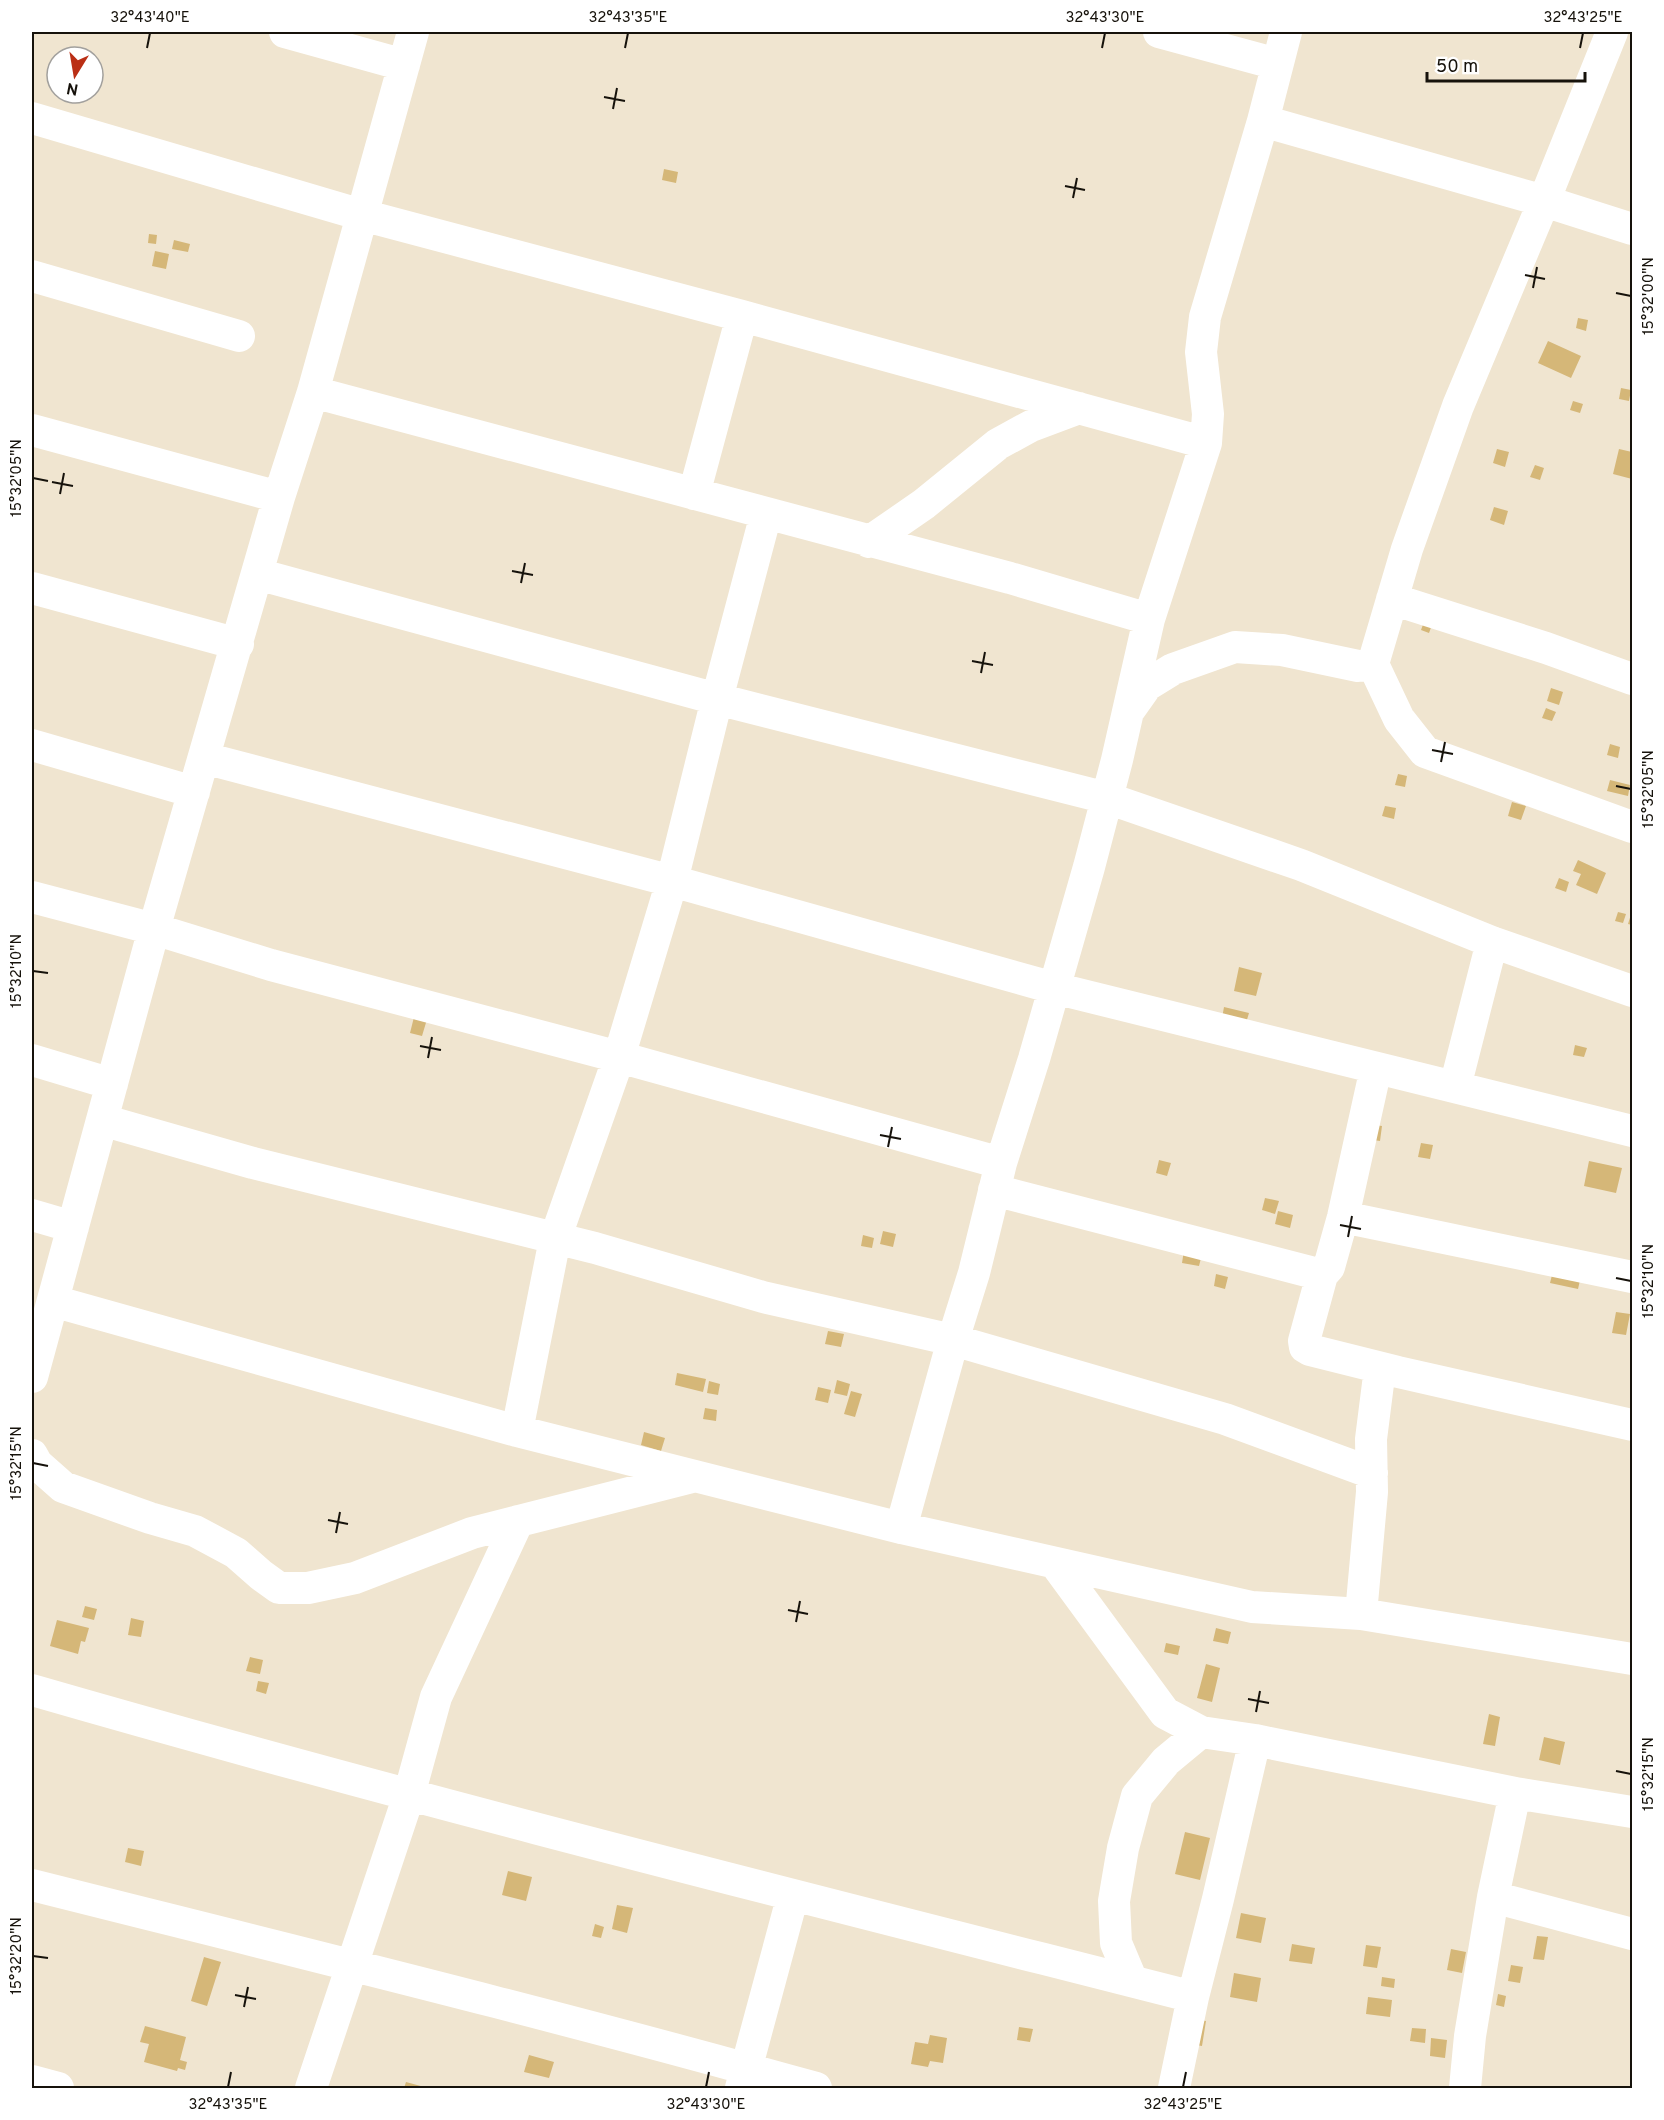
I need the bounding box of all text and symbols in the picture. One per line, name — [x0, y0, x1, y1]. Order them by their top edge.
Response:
text: 32°43'40"E — [110, 9, 190, 28]
text: 32°43'35"E — [589, 9, 667, 28]
text: 32°43'30"E — [1065, 9, 1145, 28]
text: 32°43'25"E — [1543, 9, 1623, 28]
north arrow — [45, 45, 105, 105]
scale bar — [1427, 45, 1584, 83]
text: 50 m — [1436, 56, 1478, 79]
text: N — [65, 77, 80, 99]
text: 15°32'00"N — [1640, 257, 1659, 335]
text: 15°32'05"N — [8, 439, 27, 517]
text: 15°32'05"N — [1640, 750, 1659, 828]
text: 15°32'10"N — [8, 934, 27, 1008]
text: 15°32'10"N — [1640, 1244, 1659, 1318]
text: 15°32'15"N — [8, 1426, 27, 1500]
text: 15°32'15"N — [1640, 1737, 1659, 1811]
text: 15°32'20"N — [8, 1917, 27, 1995]
text: 32°43'35"E — [189, 2096, 267, 2115]
text: 32°43'30"E — [666, 2096, 746, 2115]
text: 32°43'25"E — [1143, 2096, 1223, 2115]

